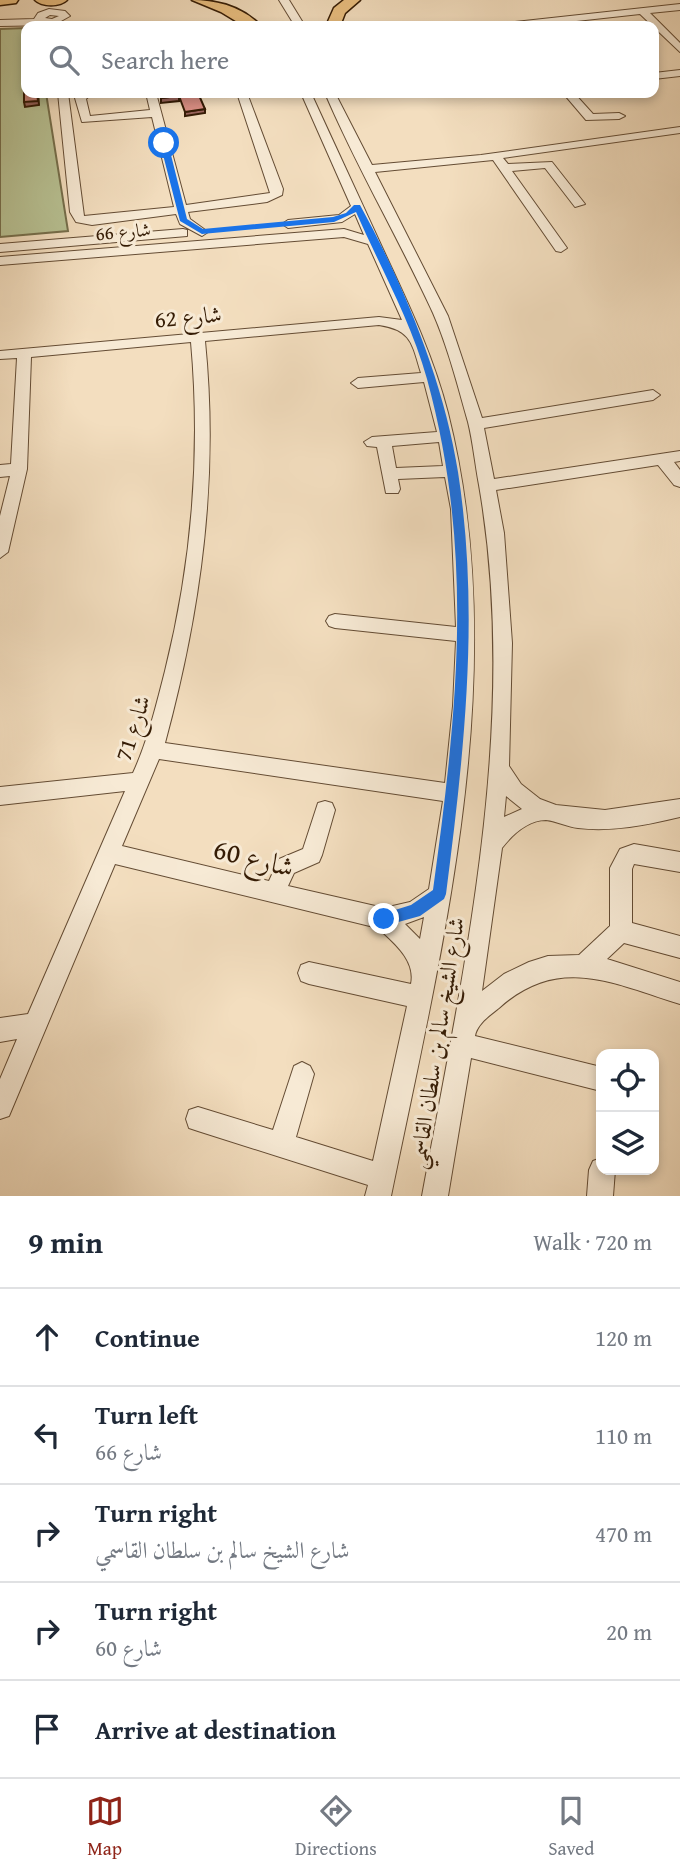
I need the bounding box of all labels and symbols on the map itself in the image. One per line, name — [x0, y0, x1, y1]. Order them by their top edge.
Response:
route start — [148, 127, 179, 158]
street label: شارع 66 — [94, 215, 152, 249]
street label: شارع 62 — [153, 297, 223, 339]
street label: شارع 71 — [106, 691, 162, 766]
street label: شارع 60 — [208, 827, 299, 891]
route end — [368, 903, 399, 934]
street label: شارع الشيخ سالم بن سلطان القاسمي — [400, 915, 478, 1172]

